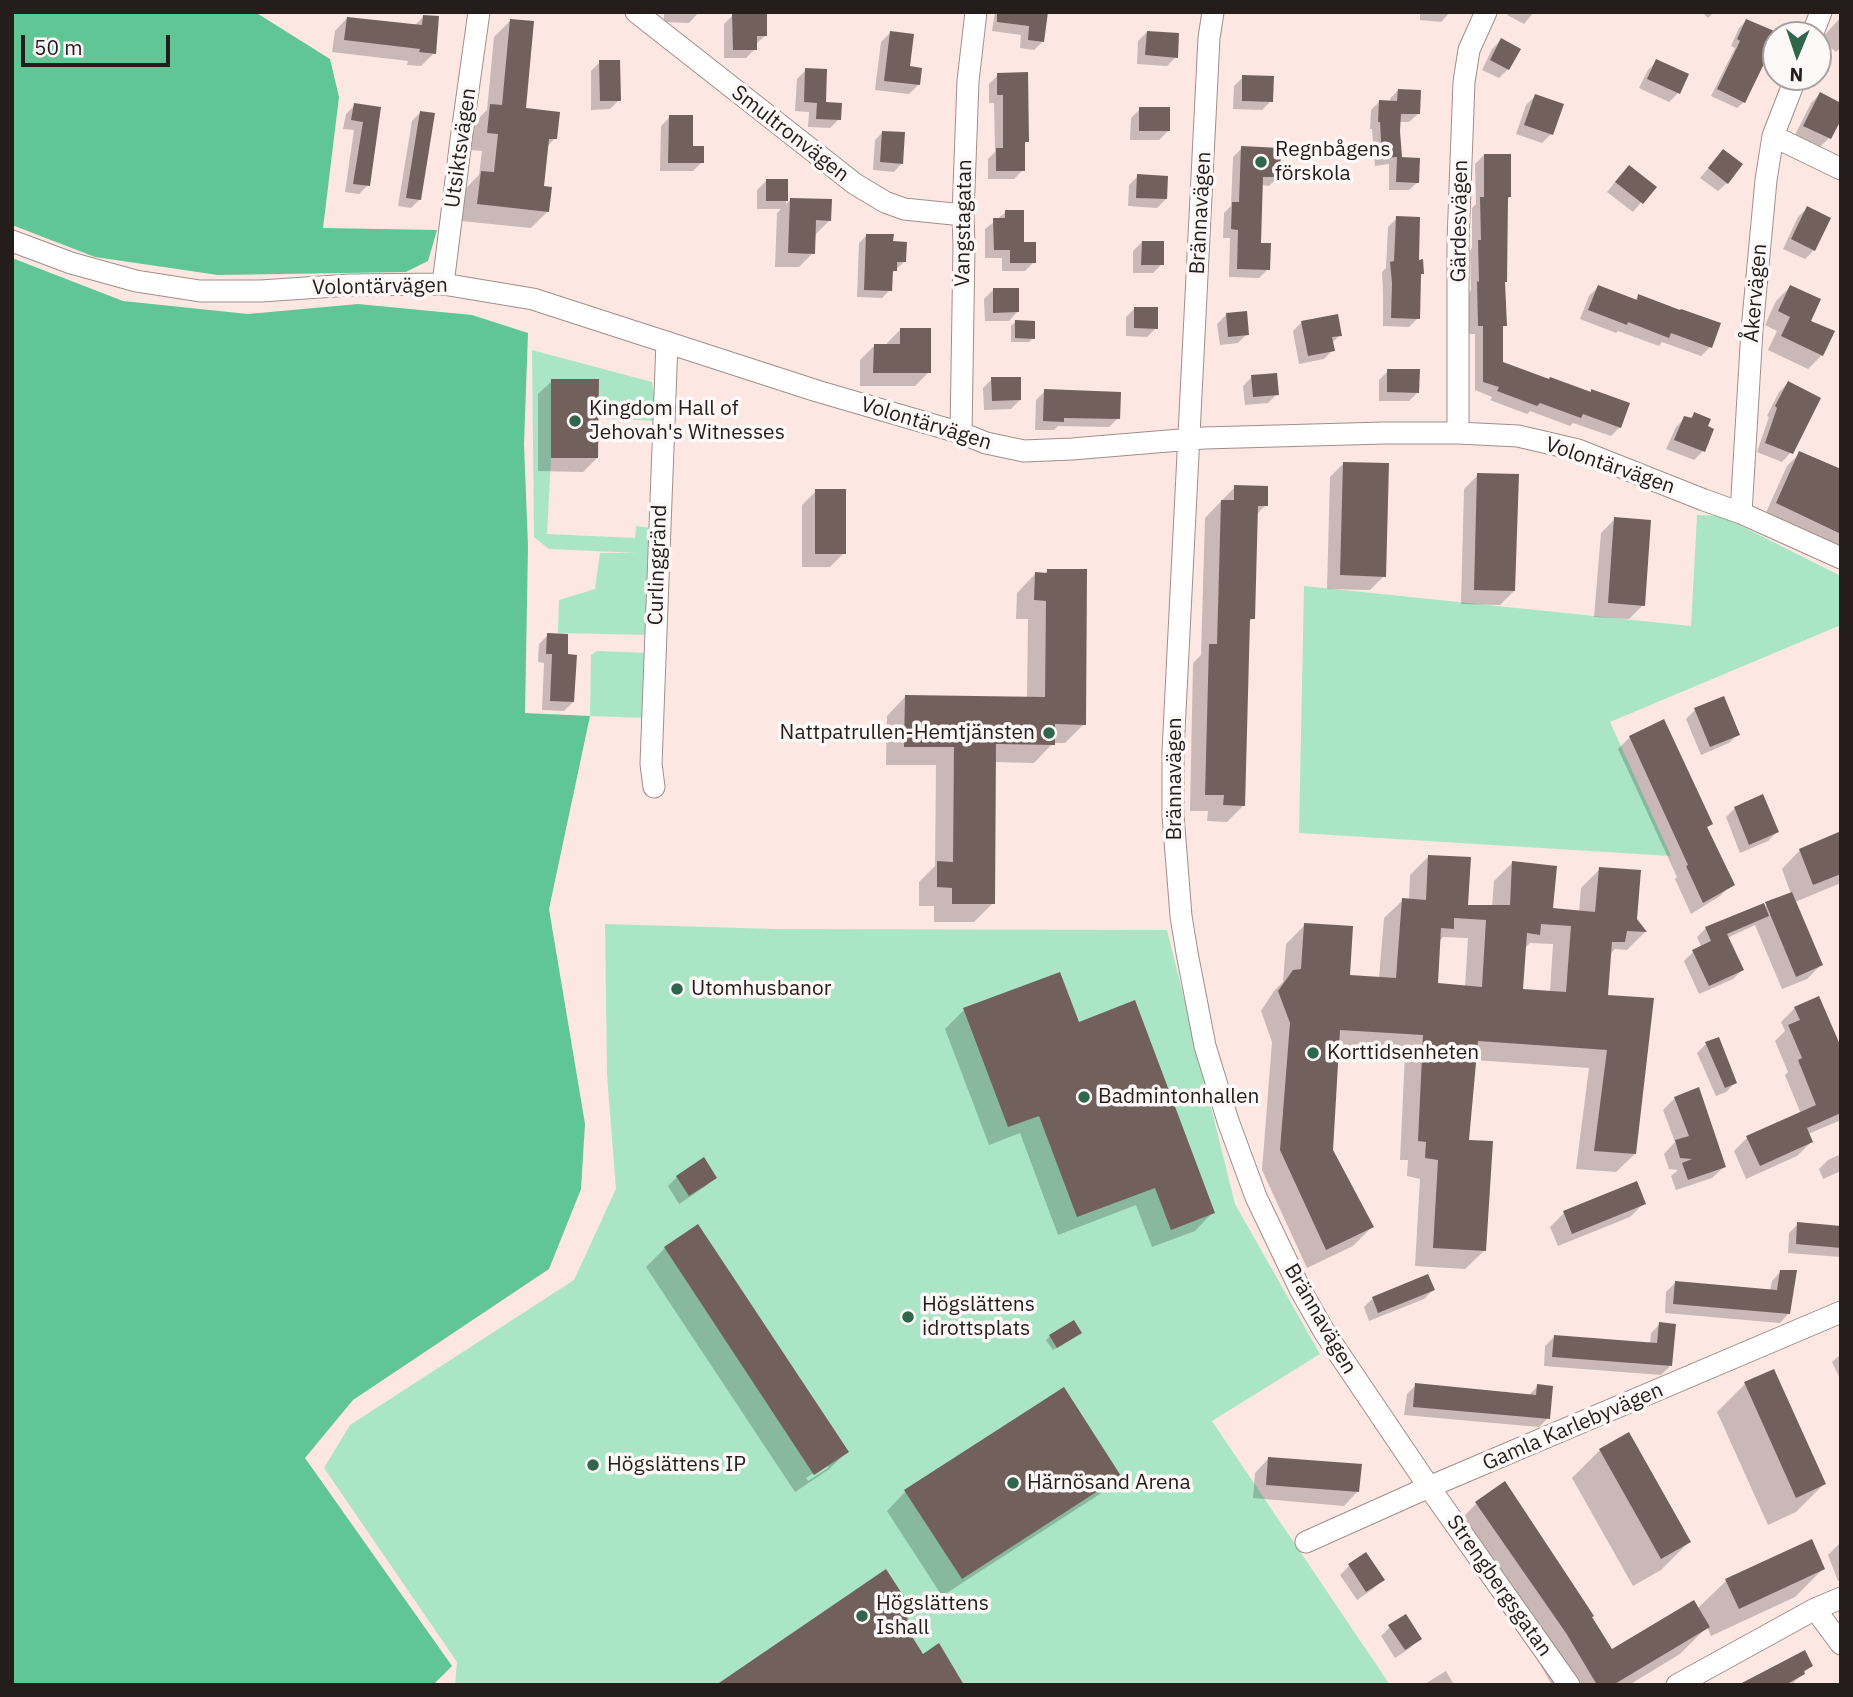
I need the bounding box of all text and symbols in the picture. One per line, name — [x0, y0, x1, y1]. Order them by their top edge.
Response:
scale bar — [24, 21, 173, 65]
north arrow — [1762, 21, 1832, 91]
text: 50 m — [34, 33, 83, 61]
text: N — [1789, 63, 1804, 87]
street label: Smultronvägen — [726, 80, 854, 188]
street label: Utsiktsvägen — [440, 86, 482, 210]
place label: Regnbågens förskola — [1275, 137, 1391, 187]
street label: Brännavägen — [1185, 151, 1217, 275]
marker: Regnbågens förskola — [1253, 154, 1269, 170]
street label: Vangstagatan — [950, 159, 978, 287]
street label: Gärdesvägen — [1446, 159, 1474, 283]
street label: Åkervägen — [1739, 242, 1773, 344]
street label: Volontärvägen — [312, 273, 448, 301]
street label: Volontärvägen — [857, 392, 995, 456]
place label: Kingdom Hall of Jehovah's Witnesses — [589, 396, 785, 446]
marker: Kingdom Hall of Jehovah's Witnesses — [567, 413, 583, 429]
street label: Volontärvägen — [1542, 432, 1678, 500]
street label: Curlinggränd — [643, 504, 673, 626]
street label: Brännavägen — [1162, 717, 1188, 841]
place label: Nattpatrullen-Hemtjänsten — [780, 720, 1035, 746]
marker: Nattpatrullen-Hemtjänsten — [1041, 725, 1057, 741]
place label: Utomhusbanor — [691, 976, 831, 1002]
marker: Utomhusbanor — [669, 981, 685, 997]
place label: Korttidsenheten — [1327, 1040, 1479, 1066]
marker: Korttidsenheten — [1305, 1045, 1321, 1061]
place label: Badmintonhallen — [1098, 1084, 1260, 1110]
marker: Badmintonhallen — [1076, 1089, 1092, 1105]
street label: Brännavägen — [1278, 1259, 1362, 1379]
place label: Högslättens idrottsplats — [922, 1292, 1035, 1342]
marker: Högslättens idrottsplats — [900, 1309, 916, 1325]
street label: Gamla Karlebyvägen — [1479, 1378, 1667, 1476]
place label: Högslättens IP — [607, 1452, 746, 1478]
marker: Högslättens IP — [585, 1457, 601, 1473]
place label: Härnösand Arena — [1027, 1470, 1191, 1496]
marker: Härnösand Arena — [1005, 1475, 1021, 1491]
street label: Strengbergsgatan — [1441, 1511, 1557, 1661]
place label: Högslättens Ishall — [876, 1591, 989, 1641]
marker: Högslättens Ishall — [854, 1608, 870, 1624]

